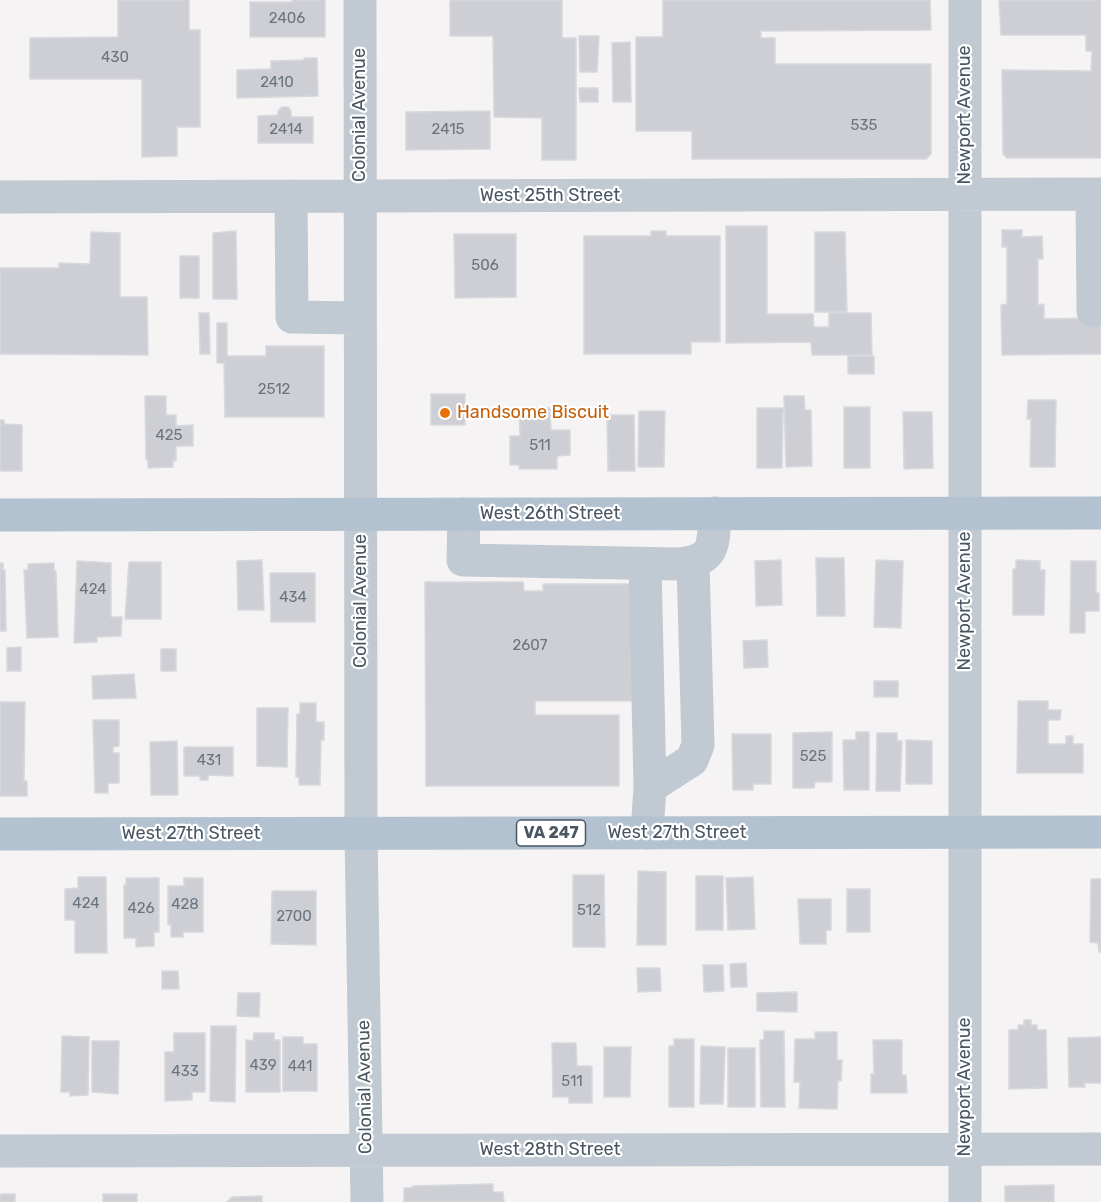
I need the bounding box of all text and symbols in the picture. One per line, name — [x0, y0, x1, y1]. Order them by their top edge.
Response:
house number: 2406 — [269, 10, 305, 28]
street label: Newport Avenue — [954, 45, 976, 185]
street label: Colonial Avenue — [349, 48, 371, 182]
house number: 430 — [101, 49, 129, 67]
house number: 2410 — [260, 74, 294, 92]
house number: 535 — [851, 117, 877, 135]
house number: 2414 — [269, 121, 303, 139]
house number: 2415 — [431, 121, 465, 139]
street label: West 25th Street — [480, 185, 620, 207]
house number: 506 — [471, 257, 499, 275]
house number: 2512 — [258, 381, 290, 399]
place label: Handsome Biscuit — [457, 402, 609, 424]
marker: Handsome Biscuit — [438, 406, 452, 420]
house number: 425 — [155, 427, 183, 445]
house number: 511 — [529, 437, 551, 455]
street label: West 26th Street — [480, 503, 620, 525]
street label: Newport Avenue — [954, 531, 976, 671]
street label: Colonial Avenue — [350, 534, 372, 668]
house number: 424 — [79, 581, 107, 599]
house number: 434 — [279, 589, 307, 607]
house number: 2607 — [512, 637, 548, 655]
house number: 525 — [800, 748, 826, 766]
house number: 431 — [197, 752, 221, 770]
road number: VA 247 — [516, 820, 586, 846]
street label: West 27th Street — [608, 822, 746, 844]
street label: West 27th Street — [122, 823, 260, 845]
house number: 424 — [72, 895, 100, 913]
house number: 428 — [171, 896, 199, 914]
house number: 426 — [127, 900, 155, 918]
house number: 512 — [577, 902, 601, 920]
house number: 2700 — [276, 908, 312, 926]
street label: Newport Avenue — [954, 1017, 976, 1157]
street label: Colonial Avenue — [353, 1020, 377, 1154]
house number: 439 — [249, 1057, 277, 1075]
house number: 441 — [288, 1058, 312, 1076]
house number: 433 — [171, 1063, 199, 1081]
house number: 511 — [561, 1073, 583, 1091]
street label: West 28th Street — [479, 1139, 621, 1161]

